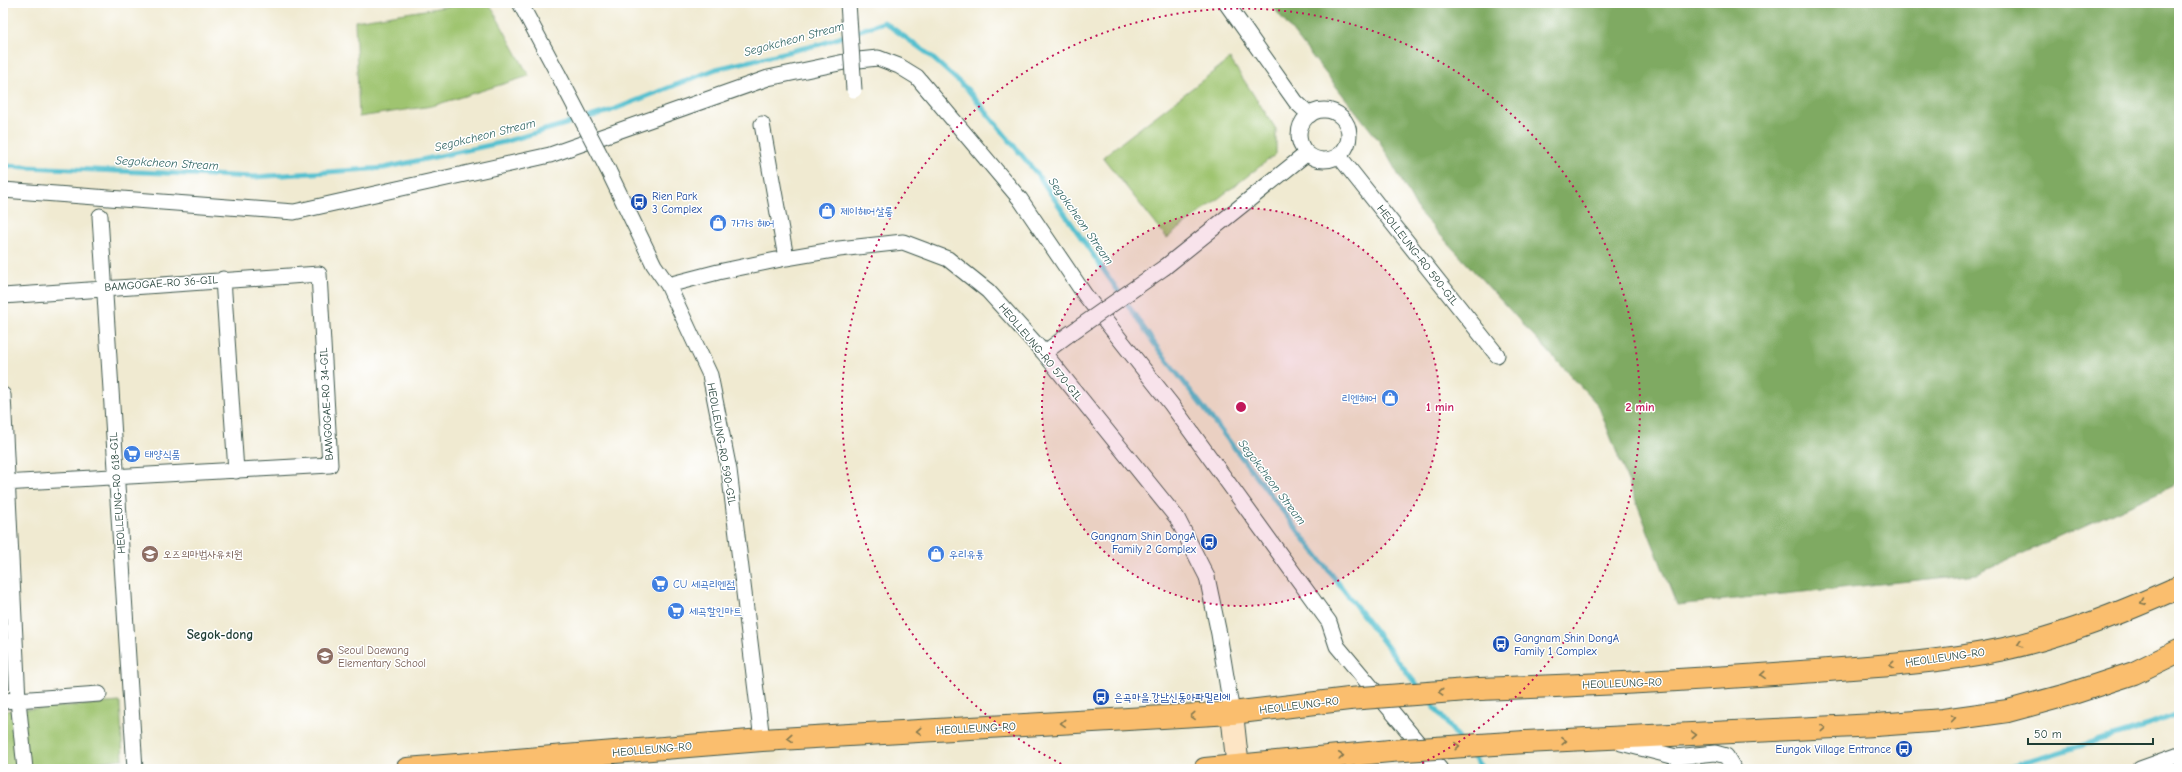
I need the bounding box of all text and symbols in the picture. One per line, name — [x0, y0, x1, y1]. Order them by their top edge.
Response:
water label: Segokcheon Stream — [742, 19, 846, 59]
water label: Segokcheon Stream — [433, 116, 537, 154]
water label: Segokcheon Stream — [115, 153, 219, 173]
water label: Segokcheon Stream — [1046, 175, 1116, 267]
place label: Rien Park 3 Complex — [652, 190, 703, 216]
bus stop icon: Rien Park 3 Complex — [629, 192, 649, 212]
shop icon: 제이헤어살롱 — [817, 201, 837, 221]
street label: HEOLLEUNG-RO 590-GIL — [1374, 202, 1461, 309]
place label: 제이헤어살롱 — [840, 205, 893, 218]
shop icon: 가가s 헤어 — [708, 213, 728, 233]
place label: 가가s 헤어 — [731, 217, 775, 230]
street label: BAMGOGAE-RO 36-GIL — [104, 273, 219, 294]
street label: HEOLLEUNG-RO 570-GIL — [996, 301, 1086, 404]
street label: BAMGOGAE-RO 34-GIL — [317, 347, 336, 461]
street label: HEOLLEUNG-RO 590-GIL — [704, 382, 739, 507]
shop icon: 리엔헤어 — [1380, 388, 1400, 408]
place label: 리엔헤어 — [1342, 392, 1377, 405]
centre of rings — [1234, 400, 1248, 414]
text: 1 min — [1426, 400, 1454, 414]
text: 2 min — [1625, 400, 1655, 414]
street label: HEOLLEUNG-RO 618-GIL — [107, 431, 128, 554]
water label: Segokcheon Stream — [1235, 437, 1309, 528]
supermarket icon: 태양식품 — [122, 444, 142, 464]
place label: 태양식품 — [145, 448, 181, 461]
place label: Gangnam Shin DongA Family 2 Complex — [1091, 530, 1197, 556]
bus stop icon: Gangnam Shin DongA Family 2 Complex — [1199, 532, 1219, 552]
school or university icon: 오즈의마법사유치원 — [140, 544, 160, 564]
shop icon: 우리유통 — [926, 544, 946, 564]
place label: 오즈의마법사유치원 — [163, 548, 243, 561]
place label: 우리유통 — [949, 548, 985, 561]
supermarket icon: CU 세곡리엔점 — [650, 574, 670, 594]
place label: CU 세곡리엔점 — [673, 578, 735, 591]
one-way arrow — [2140, 598, 2147, 606]
supermarket icon: 세곡할인마트 — [666, 601, 686, 621]
place label: 세곡할인마트 — [689, 605, 742, 618]
district label: Segok-dong — [187, 627, 253, 642]
place label: Gangnam Shin DongA Family 1 Complex — [1514, 632, 1620, 658]
bus stop icon: Gangnam Shin DongA Family 1 Complex — [1491, 634, 1511, 654]
one-way arrow — [2017, 639, 2024, 648]
place label: Seoul Daewang Elementary School — [338, 644, 426, 670]
street label: HEOLLEUNG-RO — [1905, 645, 1986, 669]
school or university icon: Seoul Daewang Elementary School — [315, 646, 335, 666]
one-way arrow — [1889, 660, 1895, 669]
one-way arrow — [1760, 670, 1766, 679]
street label: HEOLLEUNG-RO — [1582, 676, 1662, 691]
bus stop icon: 은곡마을.강남신동아파밀리에 — [1091, 687, 1111, 707]
one-way arrow — [1438, 688, 1444, 697]
place label: 은곡마을.강남신동아파밀리에 — [1114, 691, 1231, 704]
street label: HEOLLEUNG-RO — [1259, 694, 1340, 717]
one-way arrow — [1190, 711, 1196, 720]
one-way arrow — [1950, 714, 1956, 723]
one-way arrow — [1060, 719, 1066, 727]
street label: HEOLLEUNG-RO — [936, 720, 1016, 737]
scale bar — [2028, 720, 2153, 746]
one-way arrow — [1820, 723, 1826, 732]
one-way arrow — [916, 727, 922, 735]
text: 50 m — [2034, 727, 2062, 741]
one-way arrow — [1691, 731, 1697, 739]
one-way arrow — [787, 734, 793, 743]
one-way arrow — [1561, 737, 1567, 745]
bus stop icon: Eungok Village Entrance — [1894, 739, 1914, 759]
street label: HEOLLEUNG-RO — [612, 740, 692, 759]
one-way arrow — [1454, 742, 1460, 751]
place label: Eungok Village Entrance — [1776, 743, 1891, 756]
one-way arrow — [1338, 752, 1344, 761]

